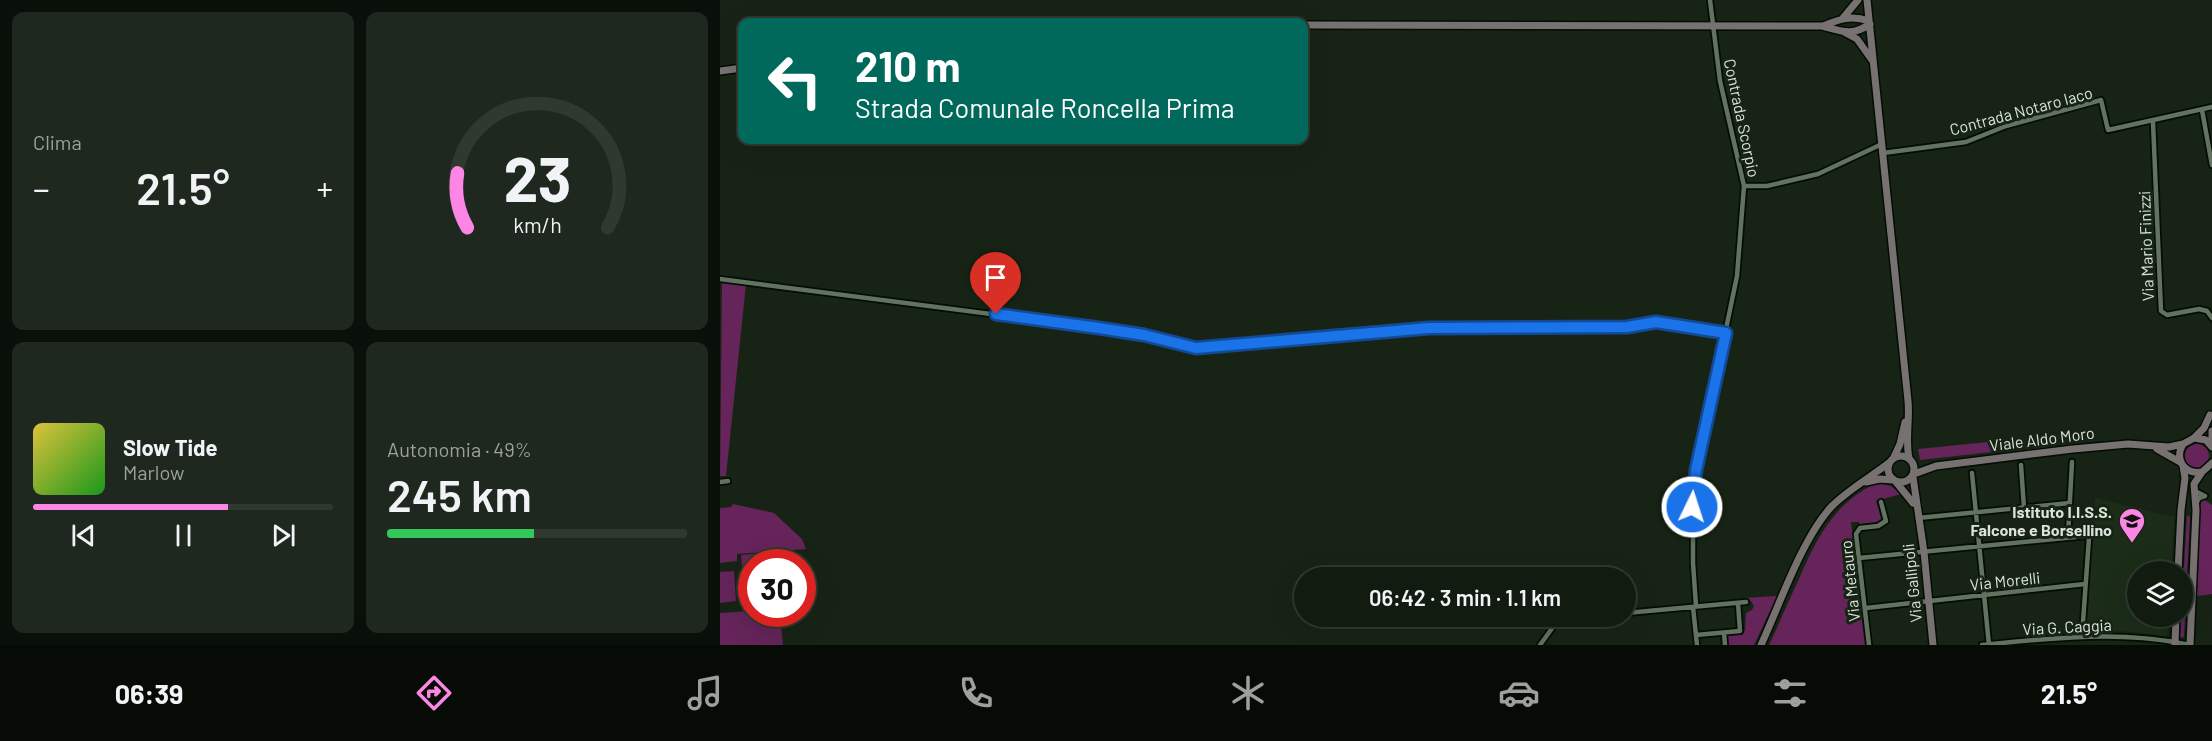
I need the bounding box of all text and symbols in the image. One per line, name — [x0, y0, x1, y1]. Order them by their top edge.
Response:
text: 210 m — [855, 40, 961, 90]
icon: left — [756, 42, 834, 120]
street label: Contrada Scorpio — [1721, 57, 1764, 179]
street label: Contrada Notaro Iaco — [1947, 82, 2095, 139]
text: Strada Comunale Roncella Prima — [855, 91, 1235, 123]
text: Clima — [33, 130, 82, 154]
text: 23 — [503, 140, 571, 214]
text: 21.5° — [136, 160, 230, 214]
text: − — [33, 168, 50, 208]
text: + — [316, 168, 333, 208]
street label: Via Mario Finizzi — [2134, 190, 2157, 302]
text: km/h — [513, 212, 561, 237]
pin — [970, 252, 1021, 314]
icon: arrive — [979, 261, 1012, 294]
street label: Viale Aldo Moro — [1988, 423, 2096, 454]
text: Slow Tide — [123, 434, 218, 460]
text: Autonomia · 49% — [387, 437, 532, 461]
text: Marlow — [123, 460, 184, 484]
text: 245 km — [387, 467, 532, 521]
position arrow — [1660, 475, 1724, 539]
place label: Istituto I.I.S.S. Falcone e Borsellino — [1970, 502, 2112, 539]
school or university icon: Istituto I.I.S.S. Falcone e Borsellino — [2117, 506, 2147, 544]
icon: previous — [67, 519, 100, 552]
icon: pause — [167, 519, 200, 552]
icon: next — [267, 519, 300, 552]
street label: Via Metauro — [1836, 539, 1863, 623]
street label: Via Gallipoli — [1898, 543, 1925, 624]
speed limit sign: 30 — [738, 549, 816, 627]
map controls — [2127, 561, 2193, 627]
button: layers — [2127, 561, 2193, 627]
street label: Via Morelli — [1969, 567, 2041, 594]
text: 06:42 · 3 min · 1.1 km — [1369, 584, 1561, 610]
street label: Via G. Caggia — [2022, 615, 2112, 638]
icon: directions — [413, 672, 455, 714]
icon: music — [684, 672, 726, 714]
icon: phone — [955, 672, 997, 714]
icon: climate — [1227, 672, 1269, 714]
icon: car — [1498, 672, 1540, 714]
icon: filters — [1769, 672, 1811, 714]
text: 06:39 — [115, 677, 183, 709]
text: 21.5° — [2041, 677, 2097, 709]

